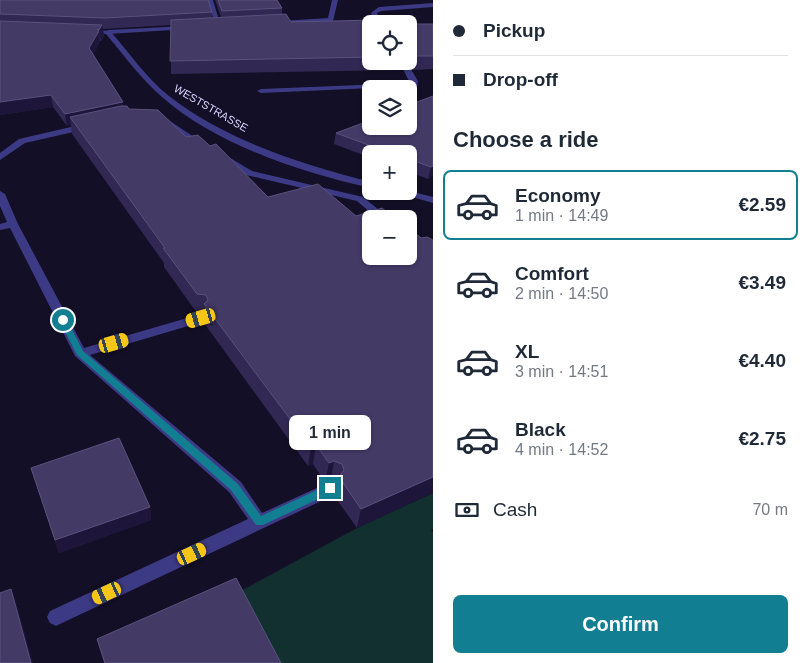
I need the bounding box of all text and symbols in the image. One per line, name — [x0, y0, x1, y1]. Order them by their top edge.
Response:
map controls — [362, 15, 417, 265]
button: locate — [362, 15, 417, 70]
text: Pickup — [483, 20, 545, 41]
text: Drop-off — [483, 69, 558, 90]
button: layers — [362, 80, 417, 135]
street label: WESTSTRASSE — [172, 82, 250, 134]
text: Choose a ride — [453, 127, 598, 152]
button: + — [362, 145, 417, 200]
icon: car — [455, 183, 500, 228]
text: Economy — [515, 185, 601, 206]
text: €2.59 — [738, 194, 786, 215]
text: 1 min · 14:49 — [515, 207, 608, 224]
button: − — [362, 210, 417, 265]
icon: car — [455, 261, 500, 306]
text: Comfort — [515, 263, 589, 284]
text: €3.49 — [738, 272, 786, 293]
text: 2 min · 14:50 — [515, 285, 608, 302]
car — [184, 307, 217, 329]
route start — [52, 309, 74, 331]
car — [97, 332, 130, 354]
icon: car — [455, 339, 500, 384]
text: XL — [515, 341, 539, 362]
text: €4.40 — [738, 350, 786, 371]
text: 3 min · 14:51 — [515, 363, 608, 380]
callout: 1 min — [289, 416, 371, 450]
icon: car — [455, 417, 500, 462]
text: Black — [515, 419, 566, 440]
text: 1 min — [309, 424, 351, 441]
text: €2.75 — [738, 428, 786, 449]
text: 4 min · 14:52 — [515, 441, 608, 458]
route end — [319, 477, 341, 499]
icon: cash — [453, 496, 481, 524]
text: Cash — [493, 499, 537, 520]
text: 70 m — [752, 501, 788, 518]
car — [175, 541, 208, 567]
car — [90, 580, 123, 606]
button: Confirm — [453, 595, 788, 653]

